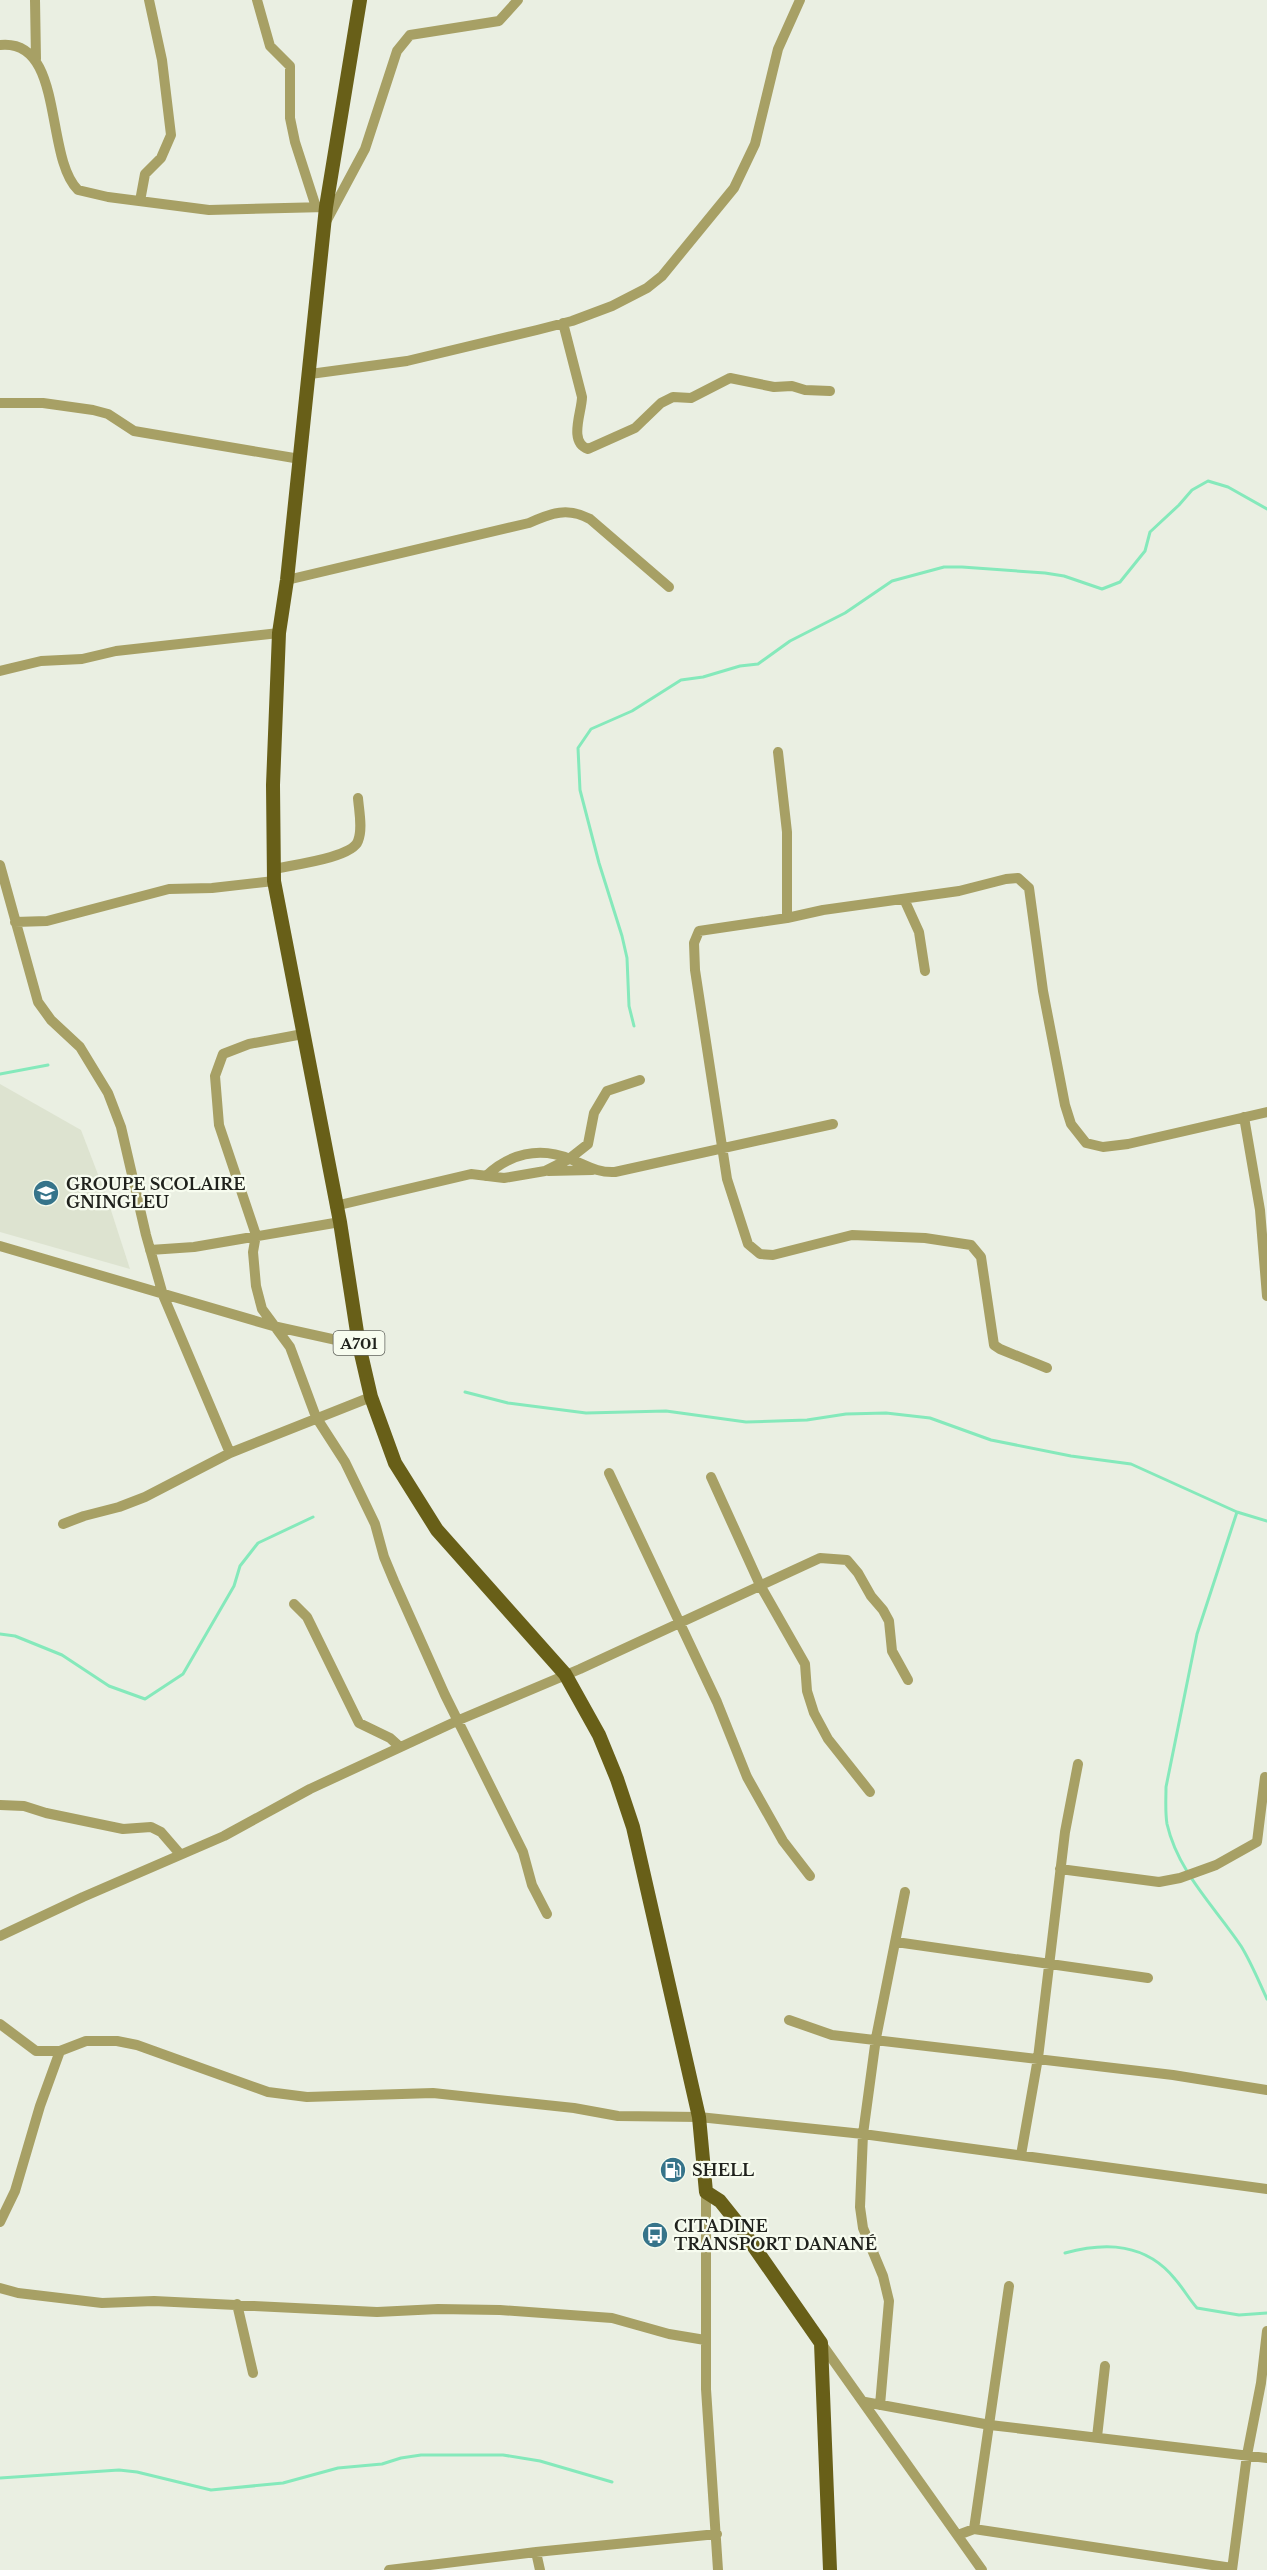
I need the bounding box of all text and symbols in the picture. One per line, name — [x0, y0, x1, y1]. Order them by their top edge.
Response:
place label: GROUPE SCOLAIRE GNINGLEU — [66, 1174, 246, 1212]
school or university icon: GROUPE SCOLAIRE GNINGLEU — [31, 1178, 61, 1208]
road number: A701 — [334, 1331, 385, 1355]
fuel station icon: SHELL — [658, 2155, 688, 2185]
place label: SHELL — [692, 2160, 754, 2180]
place label: CITADINE TRANSPORT DANANÉ — [674, 2216, 877, 2254]
bus stop icon: CITADINE TRANSPORT DANANÉ — [640, 2220, 670, 2250]

